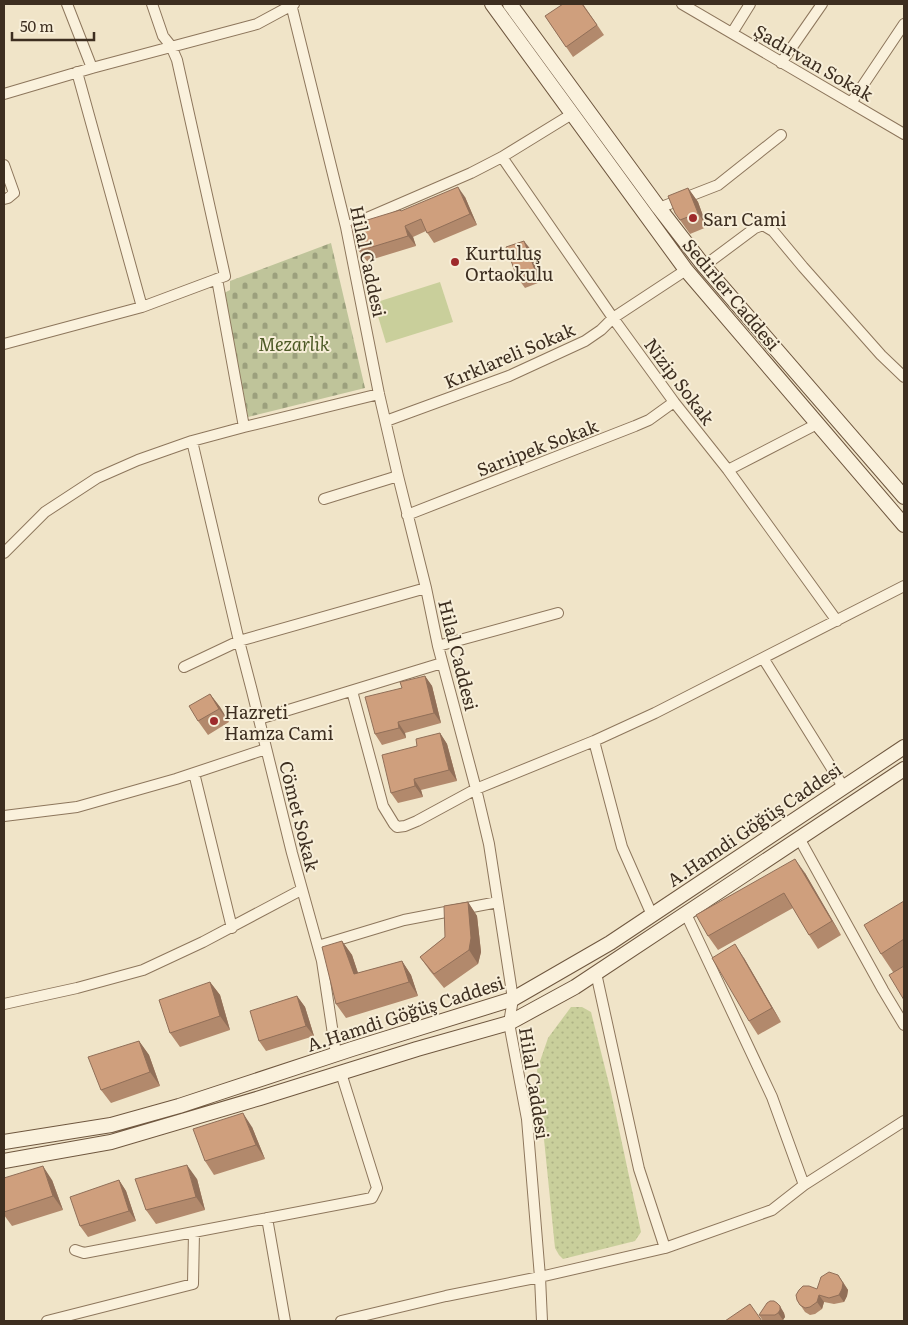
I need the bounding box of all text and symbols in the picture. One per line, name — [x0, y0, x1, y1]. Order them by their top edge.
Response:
scale bar — [12, 10, 95, 42]
text: 50 m — [20, 14, 54, 37]
street label: Şadırvan Sokak — [749, 17, 880, 108]
street label: Hilal Caddesi — [344, 203, 394, 319]
place label: Sarı Cami — [703, 205, 787, 232]
marker: Sarı Cami — [687, 212, 699, 224]
street label: Sedirler Caddesi — [677, 232, 787, 356]
place label: Kurtuluş Ortaokulu — [465, 239, 554, 287]
marker: Kurtuluş Ortaokulu — [449, 256, 461, 268]
street label: Kırklareli Sokak — [439, 315, 580, 395]
park label: Mezarlık — [258, 330, 330, 357]
street label: Nizip Sokak — [638, 332, 722, 431]
street label: Sarıipek Sokak — [472, 411, 603, 483]
street label: Hilal Caddesi — [432, 597, 486, 713]
place label: Hazreti Hamza Cami — [224, 698, 334, 746]
marker: Hazreti Hamza Cami — [208, 715, 220, 727]
street label: A.Hamdi Göğüş Caddesi — [661, 755, 847, 893]
street label: Cömet Sokak — [273, 758, 327, 875]
street label: A.Hamdi Göğüş Caddesi — [303, 968, 507, 1058]
street label: Hilal Caddesi — [513, 1025, 557, 1141]

